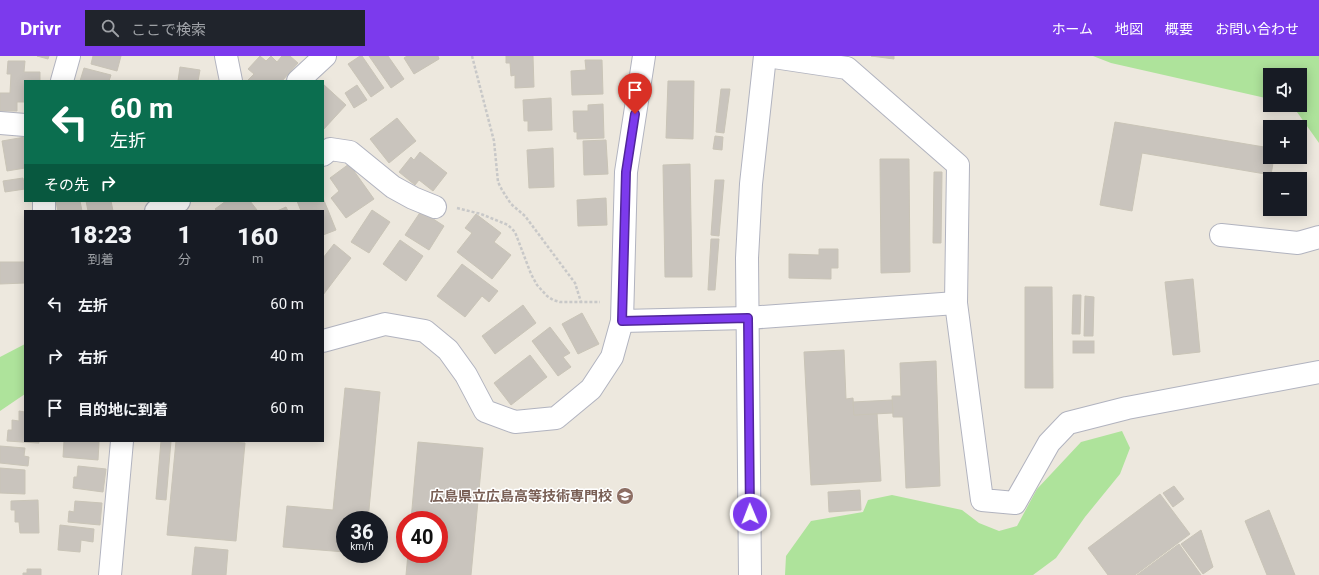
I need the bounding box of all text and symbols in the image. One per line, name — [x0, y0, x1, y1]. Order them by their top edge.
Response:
search box — [85, 10, 365, 46]
text: Drivr — [20, 17, 61, 40]
icon: search — [99, 17, 121, 39]
text: ここで検索 — [131, 21, 206, 39]
text: ホーム — [1051, 21, 1093, 37]
text: 地図 — [1115, 21, 1143, 37]
text: 概要 — [1165, 21, 1193, 37]
text: お問い合わせ — [1215, 21, 1299, 37]
map controls — [1263, 68, 1307, 216]
button: sound — [1263, 68, 1307, 112]
pin — [618, 73, 652, 114]
icon: arrive — [624, 79, 646, 101]
text: 60 m — [110, 92, 173, 125]
icon: left — [44, 96, 96, 148]
button: + — [1263, 120, 1307, 164]
text: 左折 — [110, 130, 146, 151]
icon: right — [97, 172, 119, 194]
button: − — [1263, 172, 1307, 216]
text: その先 — [44, 176, 89, 194]
text: 18:23 — [70, 221, 132, 249]
text: 1 — [177, 221, 191, 249]
text: 160 — [237, 223, 278, 251]
text: m — [252, 251, 263, 266]
text: 到着 — [88, 252, 114, 267]
text: 分 — [178, 252, 191, 267]
icon: left — [44, 293, 66, 315]
text: 60 m — [270, 295, 304, 313]
text: 左折 — [78, 297, 108, 315]
icon: right — [44, 345, 66, 367]
text: 40 m — [270, 347, 304, 365]
text: 右折 — [78, 349, 108, 367]
icon: arrive — [44, 397, 66, 419]
text: 60 m — [270, 399, 304, 417]
text: 目的地に到着 — [78, 401, 168, 419]
school or university icon: 広島県立広島高等技術専門校 — [615, 486, 635, 506]
place label: 広島県立広島高等技術専門校 — [430, 488, 612, 504]
position arrow — [729, 493, 771, 535]
speed limit sign: 40 — [396, 511, 448, 563]
text: 36 — [351, 520, 373, 544]
text: km/h — [350, 541, 374, 552]

